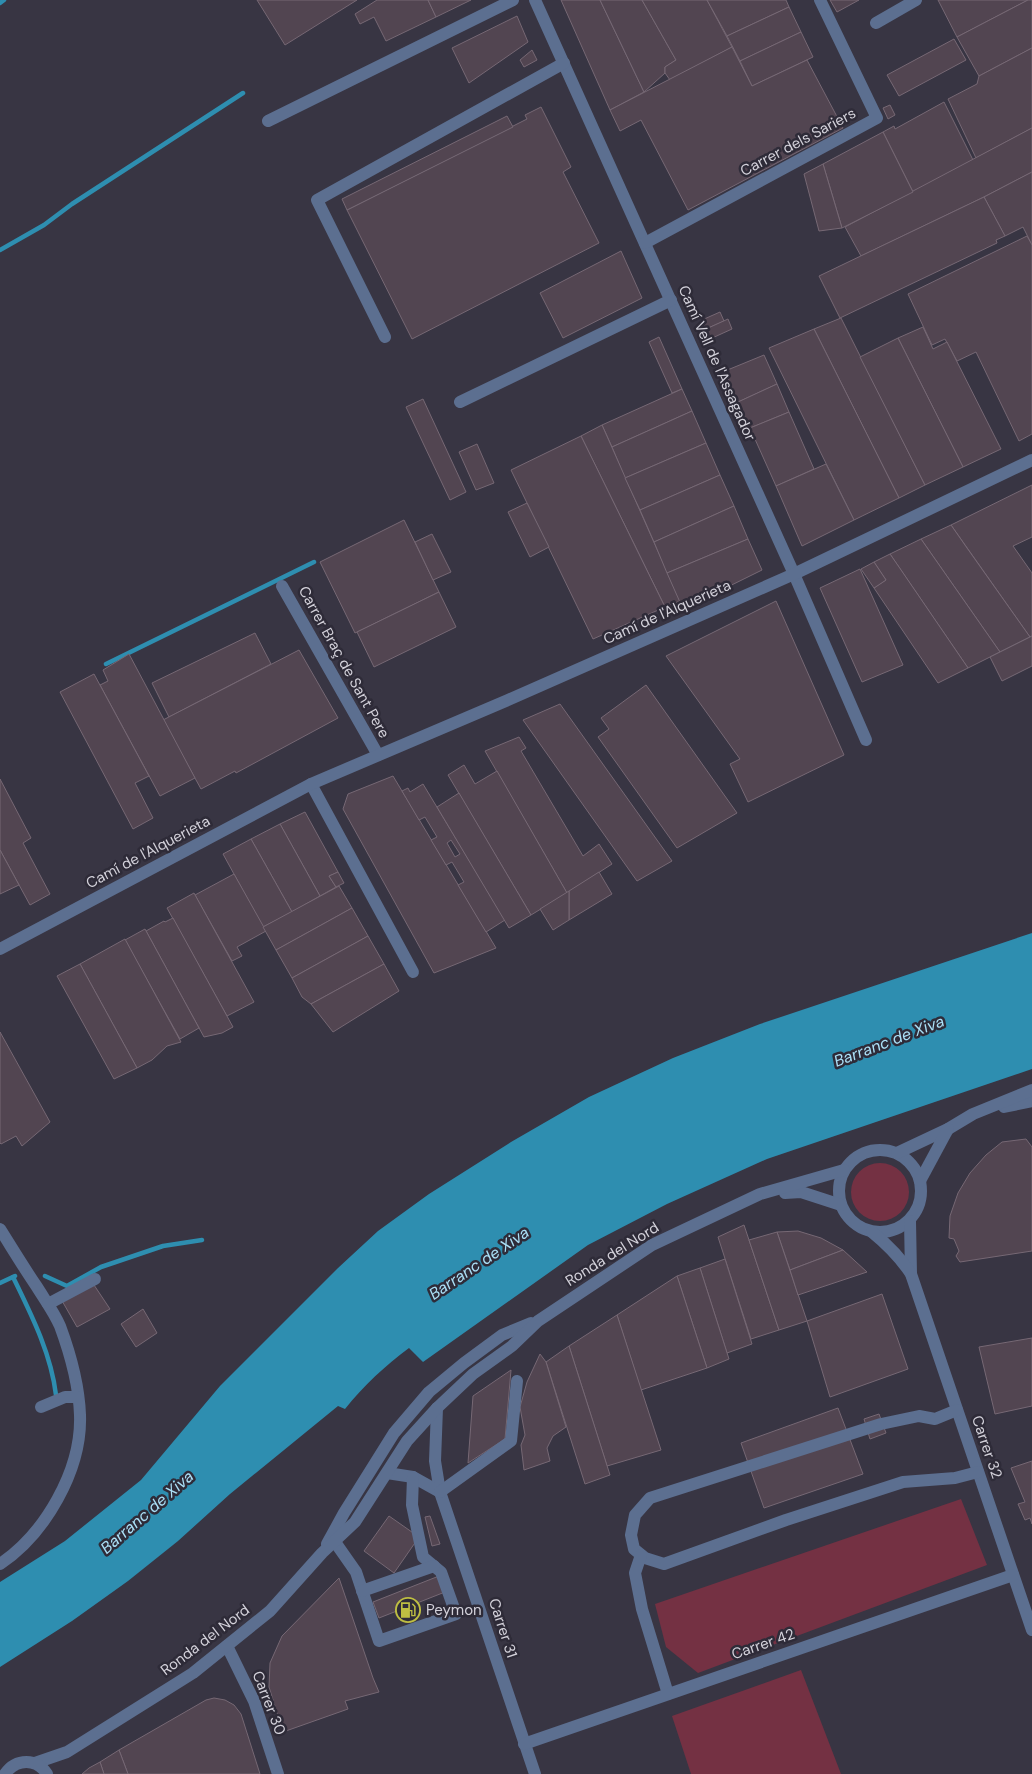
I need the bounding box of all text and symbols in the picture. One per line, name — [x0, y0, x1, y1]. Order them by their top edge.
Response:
street label: Carrer dels Sariers — [737, 103, 859, 181]
street label: Camí Vell de l'Assagador — [674, 282, 761, 444]
street label: Camí de l'Alquerieta — [600, 575, 734, 649]
street label: Carrer Braç de Sant Pere — [294, 582, 394, 742]
street label: Camí de l'Alquerieta — [83, 811, 213, 893]
water label: Barranc de Xiva — [831, 1010, 947, 1072]
street label: Ronda del Nord — [561, 1217, 663, 1291]
water label: Barranc de Xiva — [425, 1222, 533, 1304]
street label: Carrer 32 — [967, 1413, 1007, 1481]
water label: Barranc de Xiva — [96, 1466, 198, 1558]
street label: Carrer 31 — [484, 1596, 522, 1660]
fuel station icon: Peymon — [395, 1597, 421, 1623]
street label: Ronda del Nord — [156, 1600, 254, 1680]
place label: Peymon — [426, 1600, 482, 1620]
street label: Carrer 42 — [729, 1624, 797, 1664]
street label: Carrer 30 — [248, 1668, 290, 1738]

